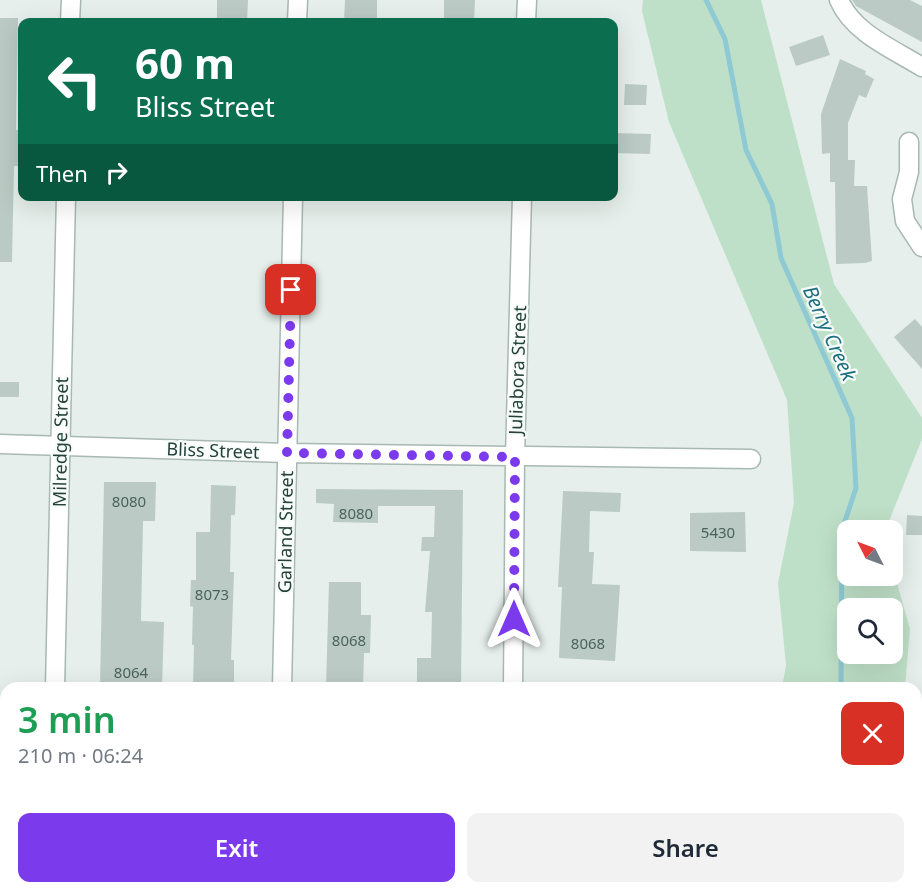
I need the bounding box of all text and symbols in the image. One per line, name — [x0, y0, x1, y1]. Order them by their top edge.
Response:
text: 60 m — [135, 34, 235, 91]
icon: left — [36, 42, 114, 120]
text: Bliss Street — [135, 88, 275, 125]
icon: right — [100, 156, 133, 189]
text: Then — [36, 158, 88, 188]
pin — [265, 264, 316, 315]
icon: arrive — [274, 273, 307, 306]
water label: Berry Creek — [797, 281, 863, 386]
street label: Juliabora Street — [503, 304, 531, 437]
street label: Milredge Street — [47, 376, 73, 507]
street label: Bliss Street — [166, 436, 260, 464]
street label: Garland Street — [272, 470, 298, 593]
house number: 8080 — [112, 491, 146, 511]
house number: 8080 — [339, 503, 373, 523]
north arrow — [837, 520, 903, 586]
map controls — [837, 520, 903, 664]
house number: 5430 — [701, 522, 735, 542]
house number: 8073 — [195, 584, 229, 604]
position arrow — [482, 587, 546, 651]
button: search — [837, 598, 903, 664]
house number: 8068 — [332, 630, 366, 650]
house number: 8068 — [571, 633, 605, 653]
house number: 8064 — [114, 662, 149, 682]
text: 3 min — [18, 695, 116, 744]
button: close — [841, 702, 904, 765]
text: 210 m · 06:24 — [18, 742, 143, 769]
button: Exit — [18, 813, 455, 882]
button: Share — [467, 813, 904, 882]

